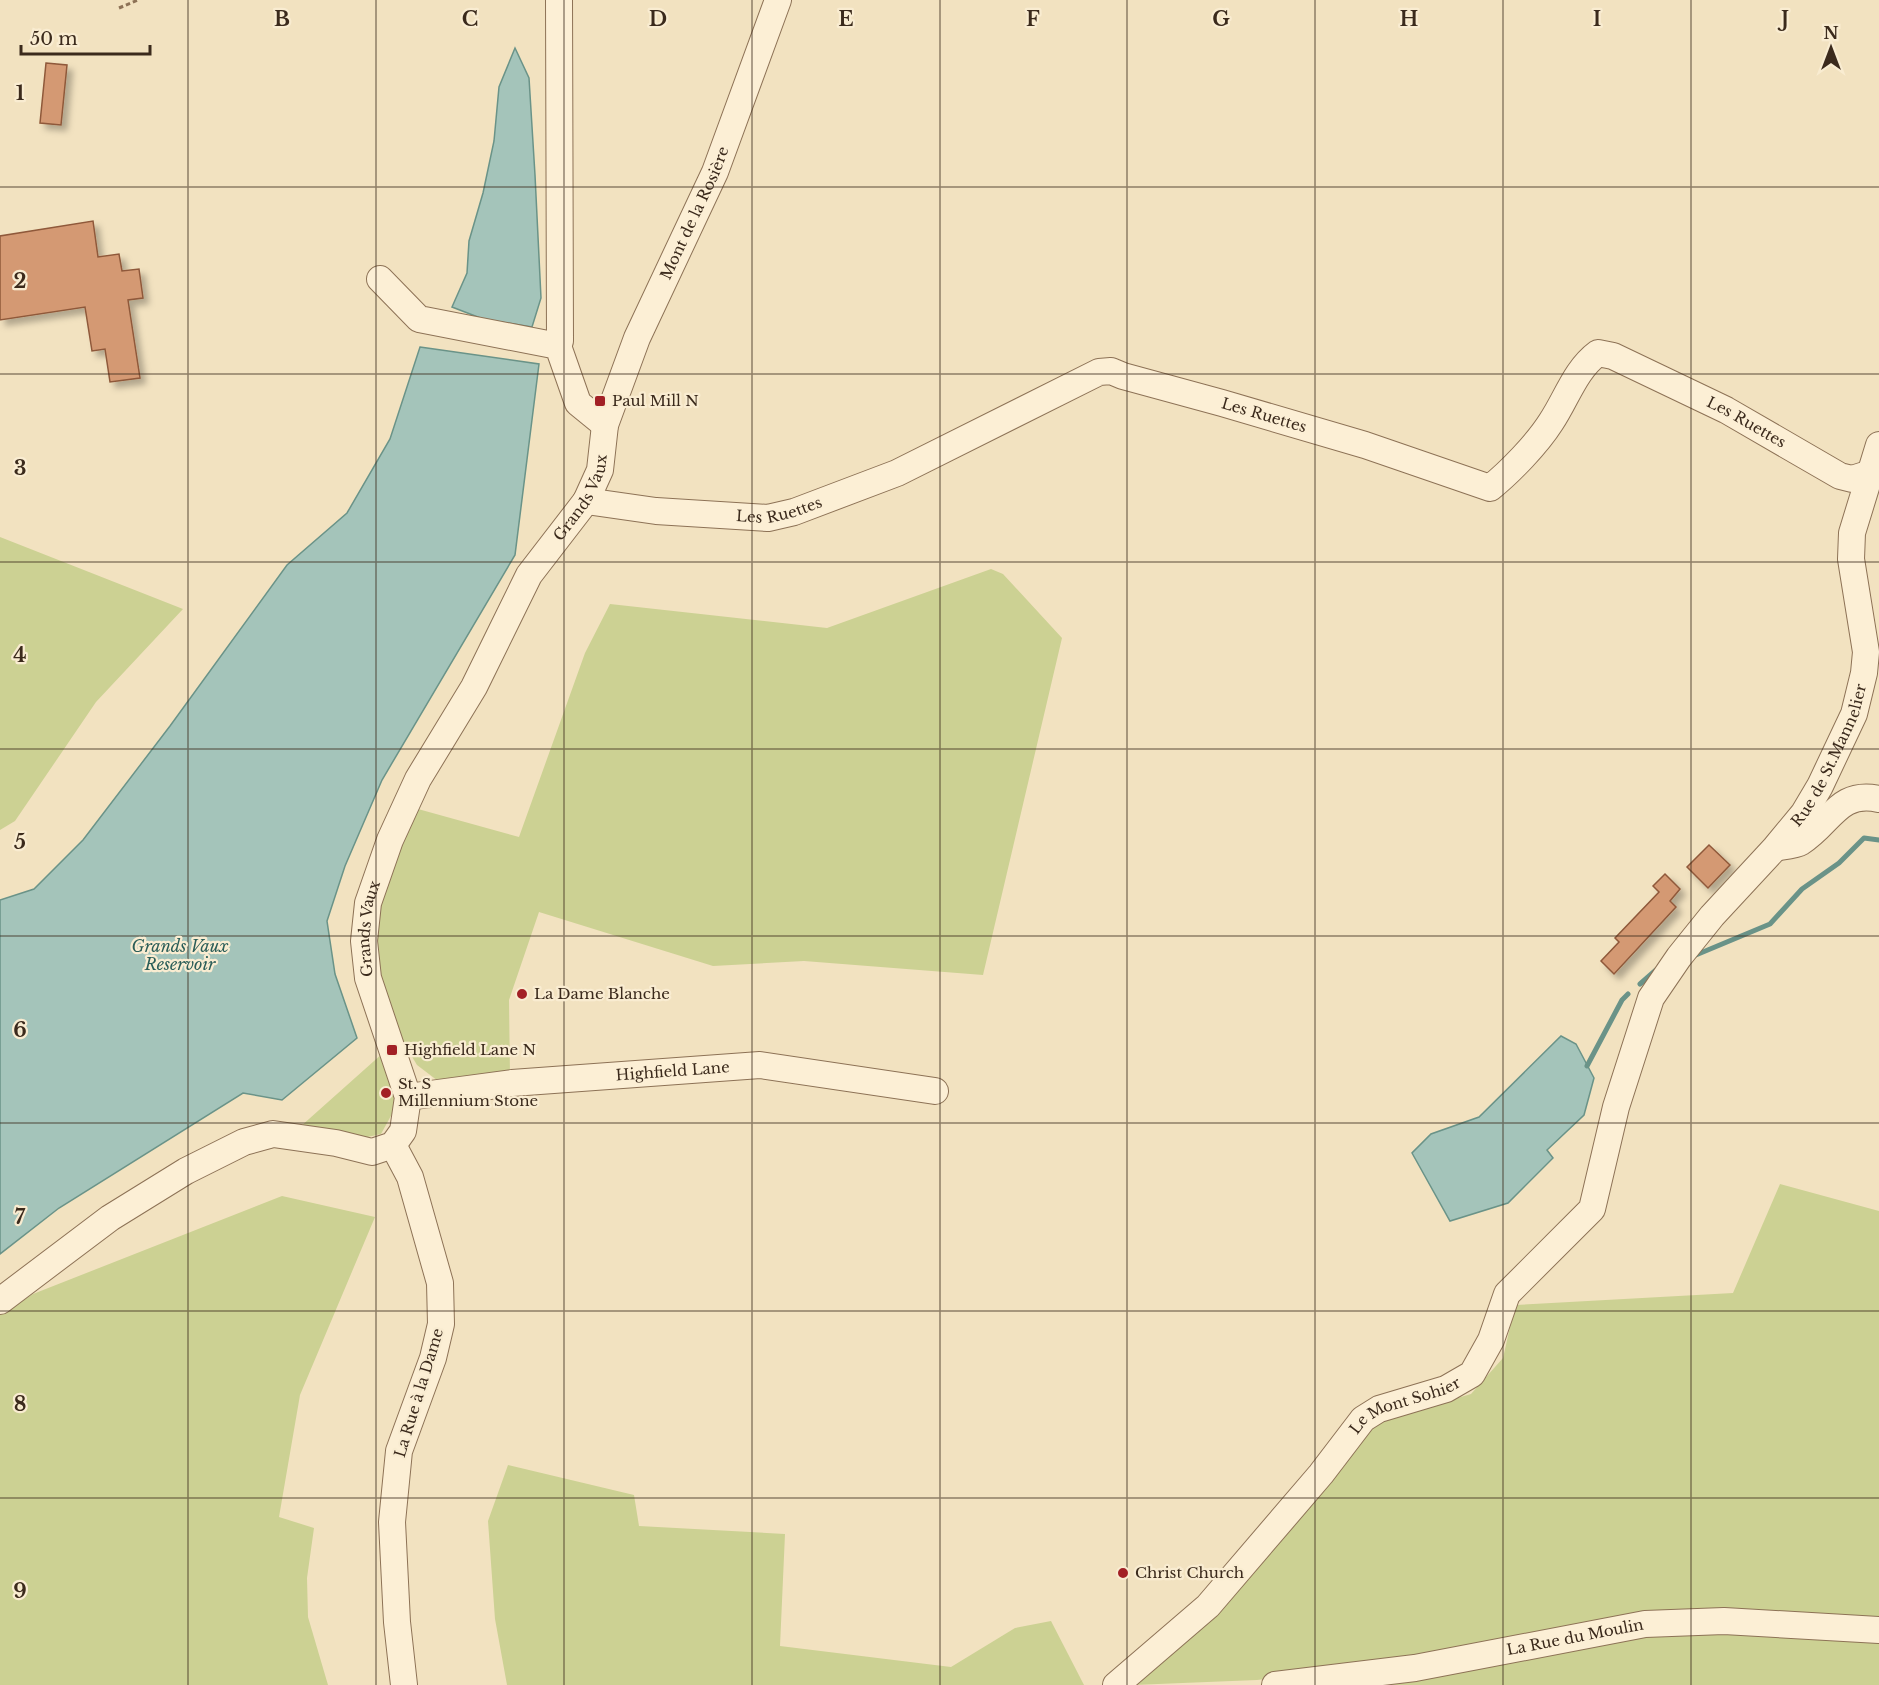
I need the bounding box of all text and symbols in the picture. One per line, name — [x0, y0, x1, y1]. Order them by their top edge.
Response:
text: B — [274, 7, 290, 31]
text: C — [462, 7, 478, 31]
text: D — [649, 7, 667, 31]
text: E — [838, 7, 854, 31]
text: F — [1026, 7, 1040, 31]
text: G — [1212, 7, 1230, 31]
text: H — [1400, 7, 1419, 31]
text: I — [1593, 7, 1601, 31]
text: J — [1777, 7, 1789, 31]
scale bar — [21, 18, 150, 56]
north arrow — [1801, 18, 1861, 78]
text: N — [1823, 23, 1839, 43]
text: 50 m — [30, 28, 78, 50]
text: 1 — [16, 81, 25, 105]
street label: Mont de la Rosière — [656, 144, 733, 282]
text: 2 — [13, 269, 27, 293]
place label: Paul Mill N — [612, 391, 699, 410]
street label: Les Ruettes — [1704, 392, 1790, 452]
street label: Les Ruettes — [1219, 393, 1309, 436]
marker: Paul Mill N — [593, 394, 607, 408]
street label: Grands Vaux — [549, 454, 611, 544]
text: 3 — [14, 456, 26, 480]
street label: Les Ruettes — [736, 492, 825, 527]
text: 4 — [13, 643, 27, 667]
street label: Rue de St.Mannelier — [1787, 681, 1870, 830]
text: 5 — [14, 830, 26, 854]
street label: Grands Vaux — [354, 878, 384, 978]
water label: Grands Vaux Reservoir — [132, 936, 229, 974]
place label: La Dame Blanche — [534, 984, 670, 1003]
marker: La Dame Blanche — [515, 987, 529, 1001]
text: 6 — [13, 1018, 27, 1042]
place label: Highfield Lane N — [404, 1040, 536, 1059]
marker: Highfield Lane N — [385, 1043, 399, 1057]
street label: Highfield Lane — [615, 1057, 730, 1084]
place label: St. S Millennium Stone — [398, 1074, 538, 1110]
marker: St. S Millennium Stone — [379, 1086, 393, 1100]
text: 7 — [15, 1205, 26, 1229]
street label: La Rue à la Dame — [390, 1326, 447, 1460]
street label: Le Mont Sohier — [1345, 1372, 1464, 1438]
text: 8 — [14, 1392, 26, 1416]
place label: Christ Church — [1135, 1563, 1244, 1582]
marker: Christ Church — [1116, 1566, 1130, 1580]
text: 9 — [13, 1579, 27, 1603]
street label: La Rue du Moulin — [1505, 1615, 1645, 1659]

